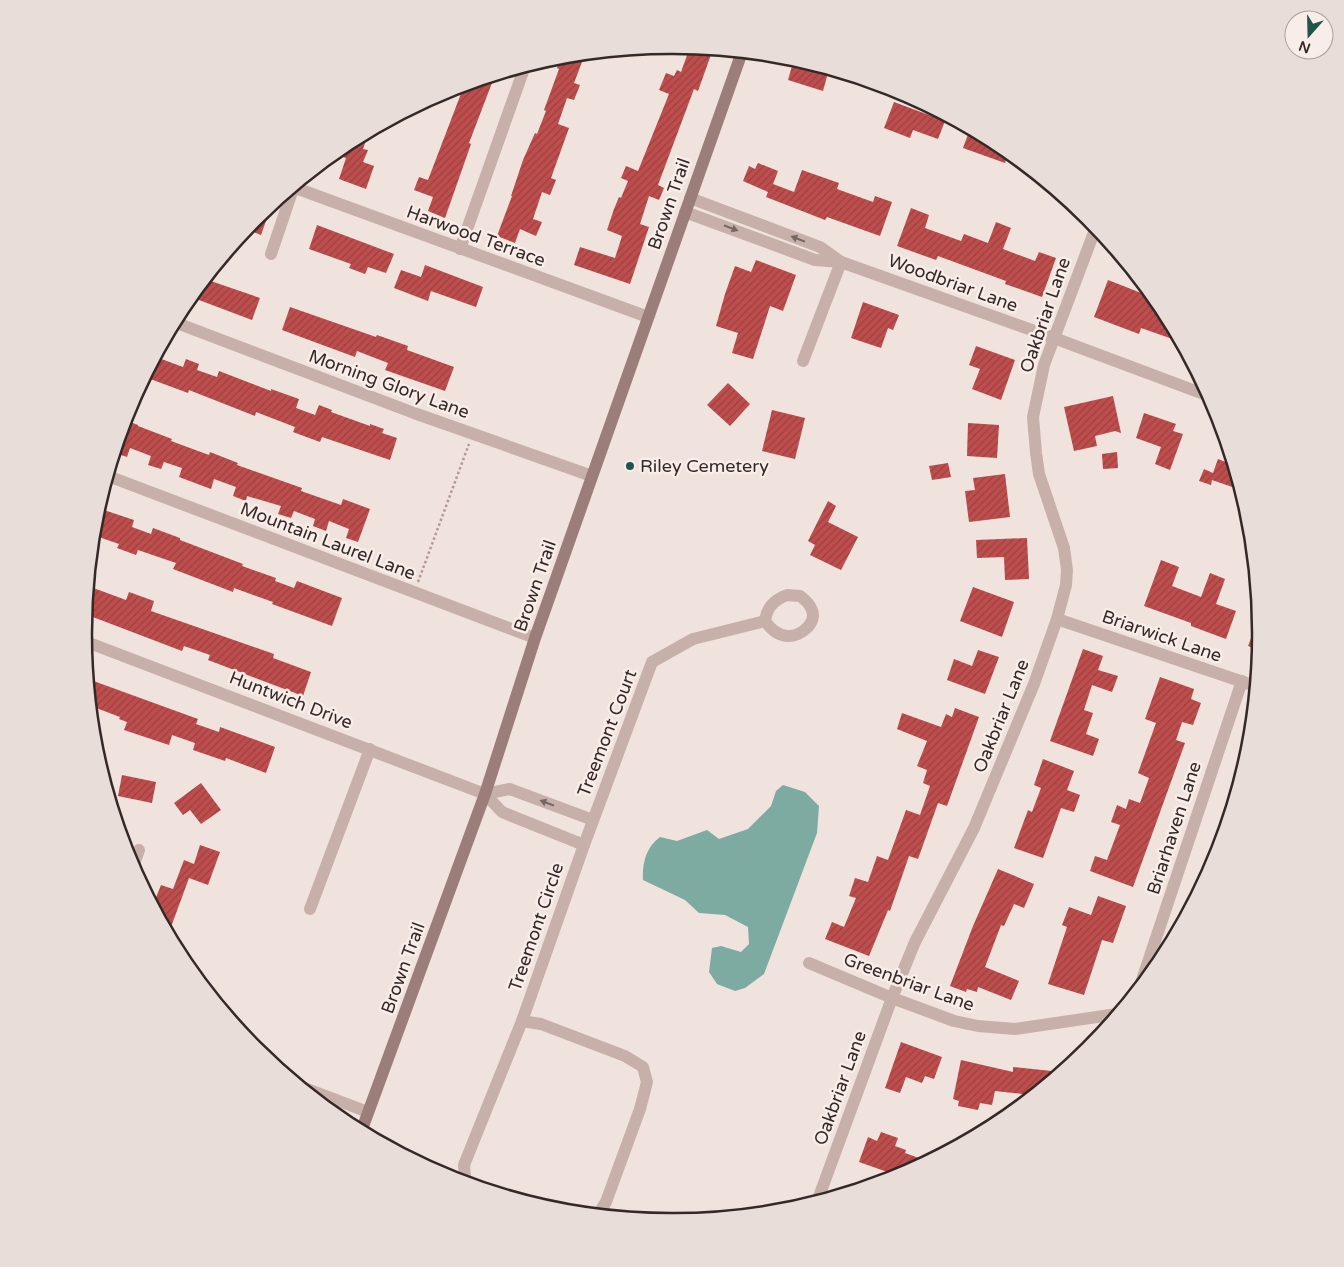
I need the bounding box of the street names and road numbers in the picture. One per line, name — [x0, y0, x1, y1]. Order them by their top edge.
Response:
street label: Brown Trail — [643, 155, 695, 253]
street label: Harwood Terrace — [404, 201, 548, 271]
street label: Woodbriar Lane — [885, 249, 1021, 317]
street label: Oakbriar Lane — [1015, 254, 1075, 376]
street label: Morning Glory Lane — [306, 345, 472, 423]
street label: Mountain Laurel Lane — [237, 497, 419, 585]
street label: Brown Trail — [509, 537, 561, 635]
street label: Briarwick Lane — [1099, 605, 1225, 667]
street label: Oakbriar Lane — [968, 656, 1034, 776]
street label: Huntwich Drive — [226, 666, 356, 734]
street label: Treemont Court — [573, 666, 641, 800]
street label: Briarhaven Lane — [1142, 759, 1206, 897]
street label: Treemont Circle — [504, 860, 568, 994]
street label: Brown Trail — [376, 919, 430, 1017]
street label: Greenbriar Lane — [841, 948, 977, 1016]
street label: Oakbriar Lane — [809, 1028, 871, 1148]

